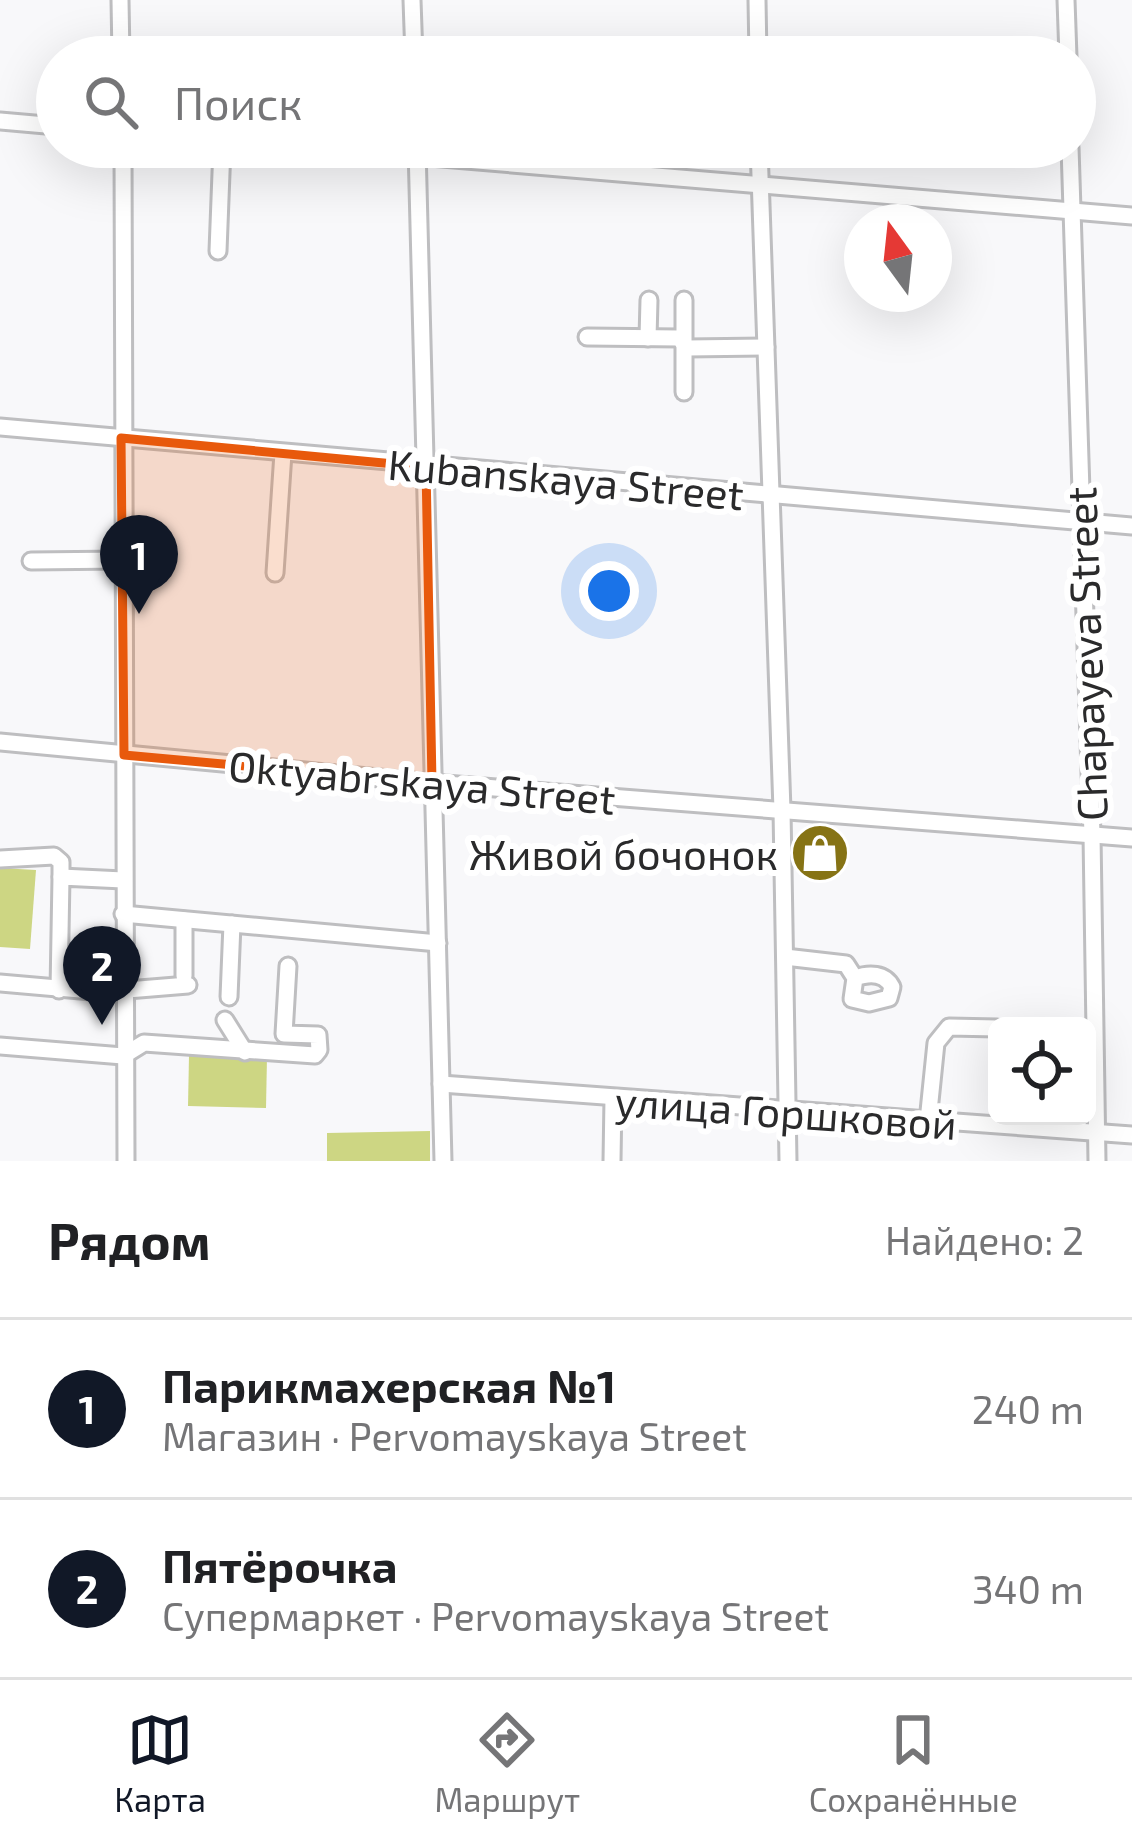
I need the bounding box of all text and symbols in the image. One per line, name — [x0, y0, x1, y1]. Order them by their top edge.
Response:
search box — [36, 36, 1096, 168]
icon: search — [78, 69, 144, 135]
text: Поиск — [174, 75, 302, 129]
north arrow — [844, 204, 952, 312]
street label: Kubanskaya Street — [386, 438, 746, 518]
street label: Chapayeva Street — [1054, 486, 1116, 822]
pin: 1 — [100, 515, 178, 614]
your location — [579, 561, 639, 621]
street label: Oktyabrskaya Street — [226, 739, 618, 823]
shop icon: Живой бочонок — [789, 822, 851, 884]
place label: Живой бочонок — [469, 828, 778, 878]
pin: 2 — [63, 926, 141, 1025]
map controls — [988, 1017, 1096, 1125]
button: locate — [988, 1017, 1096, 1125]
street label: улица Горшковой — [613, 1074, 958, 1149]
text: Рядом — [48, 1209, 211, 1270]
text: Найдено: 2 — [885, 1216, 1084, 1263]
text: Парикмахерская №1 — [162, 1358, 616, 1412]
text: 1 — [79, 1385, 95, 1432]
text: 240 m — [972, 1385, 1084, 1432]
text: Магазин · Pervomayskaya Street — [162, 1412, 747, 1459]
text: Пятёрочка — [162, 1538, 398, 1592]
text: 2 — [76, 1565, 98, 1612]
text: 340 m — [972, 1565, 1084, 1612]
text: Супермаркет · Pervomayskaya Street — [162, 1592, 829, 1639]
tab: Карта — [114, 1707, 206, 1819]
tab: Маршрут — [434, 1707, 580, 1819]
tab: Сохранённые — [809, 1707, 1018, 1819]

